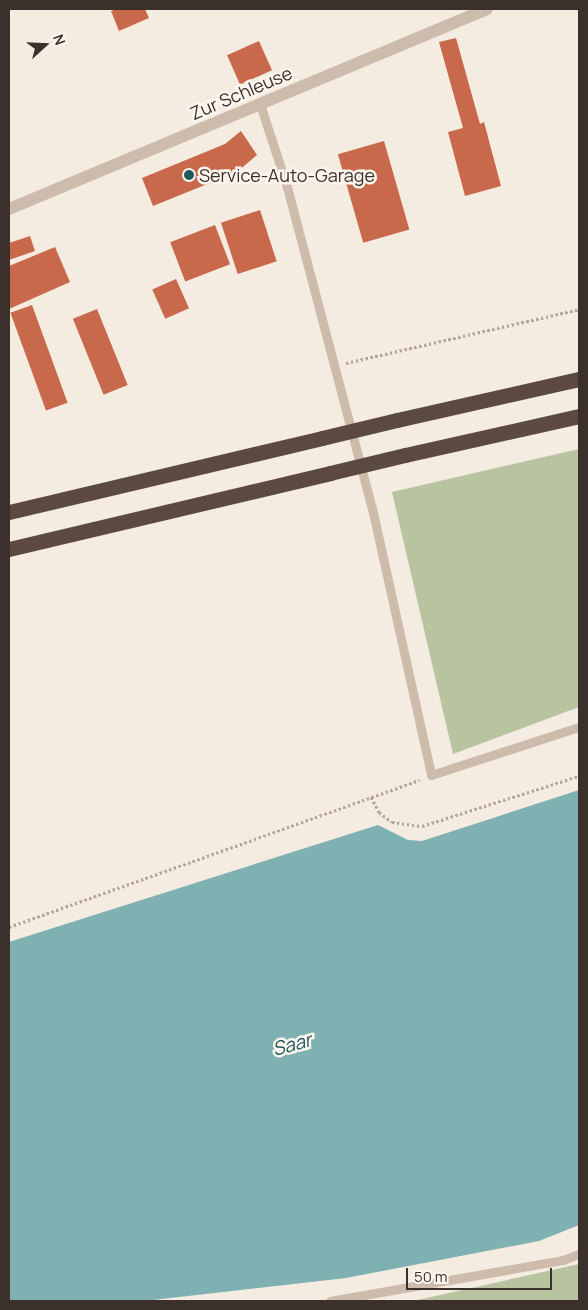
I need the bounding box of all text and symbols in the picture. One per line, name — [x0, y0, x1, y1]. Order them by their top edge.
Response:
north arrow — [20, 20, 70, 70]
text: N — [49, 32, 70, 48]
street label: Zur Schleuse — [187, 62, 295, 124]
place label: Service-Auto-Garage — [199, 164, 375, 186]
marker: Service-Auto-Garage — [183, 169, 195, 181]
water label: Saar — [270, 1029, 314, 1061]
scale bar — [408, 1258, 554, 1290]
text: 50 m — [414, 1266, 448, 1287]

